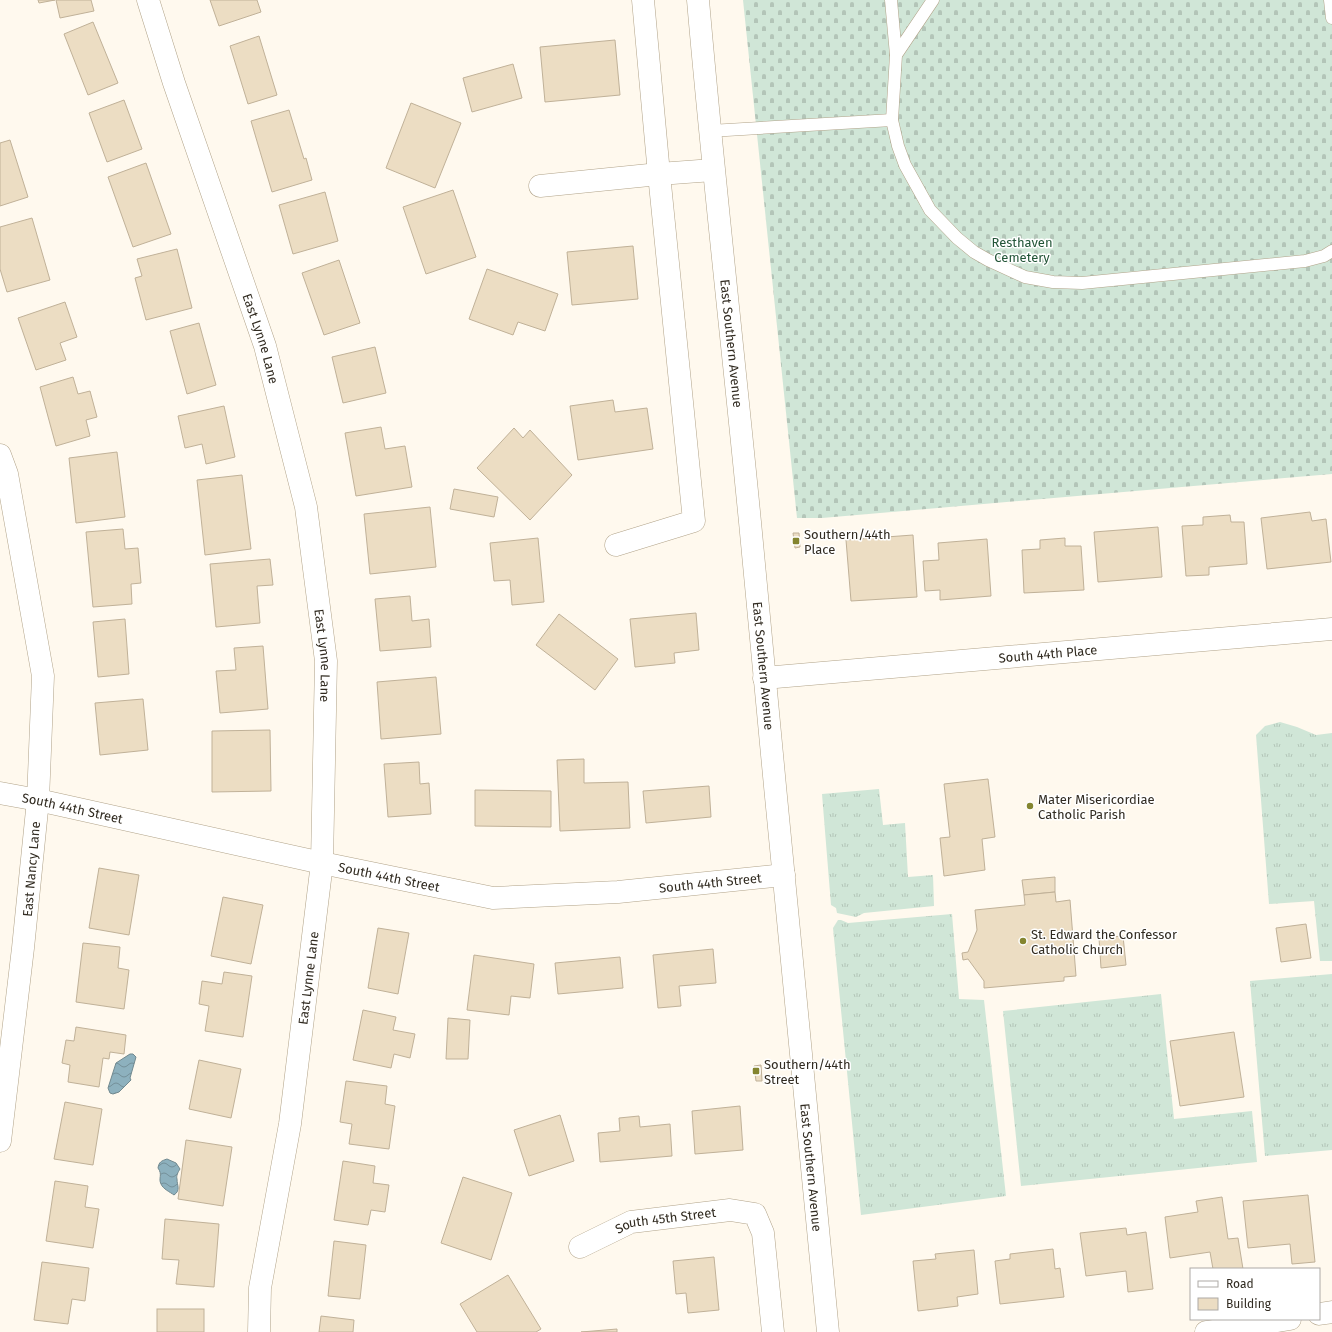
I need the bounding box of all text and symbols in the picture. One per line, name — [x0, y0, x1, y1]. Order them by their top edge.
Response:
park label: Resthaven Cemetery — [991, 235, 1053, 265]
street label: East Southern Avenue — [717, 278, 745, 408]
street label: East Lynne Lane — [239, 292, 281, 385]
place label: Southern/44th Place — [804, 527, 891, 557]
marker: Southern/44th Place — [791, 536, 801, 546]
street label: East Southern Avenue — [750, 601, 777, 731]
street label: East Lynne Lane — [311, 608, 333, 702]
street label: South 44th Place — [998, 642, 1098, 666]
street label: South 44th Street — [21, 790, 125, 827]
place label: Mater Misericordiae Catholic Parish — [1038, 792, 1155, 822]
marker: Mater Misericordiae Catholic Parish — [1025, 801, 1035, 811]
street label: East Nancy Lane — [20, 821, 43, 917]
street label: South 44th Street — [337, 860, 441, 895]
street label: South 44th Street — [658, 870, 763, 896]
place label: St. Edward the Confessor Catholic Church — [1031, 927, 1177, 957]
street label: East Lynne Lane — [295, 931, 322, 1026]
marker: St. Edward the Confessor Catholic Church — [1018, 936, 1028, 946]
place label: Southern/44th Street — [764, 1057, 851, 1087]
marker: Southern/44th Street — [751, 1066, 761, 1076]
street label: East Southern Avenue — [797, 1103, 825, 1232]
street label: South 45th Street — [613, 1205, 717, 1237]
legend — [1190, 1268, 1320, 1320]
text: Road — [1226, 1277, 1254, 1291]
text: Building — [1226, 1297, 1272, 1311]

